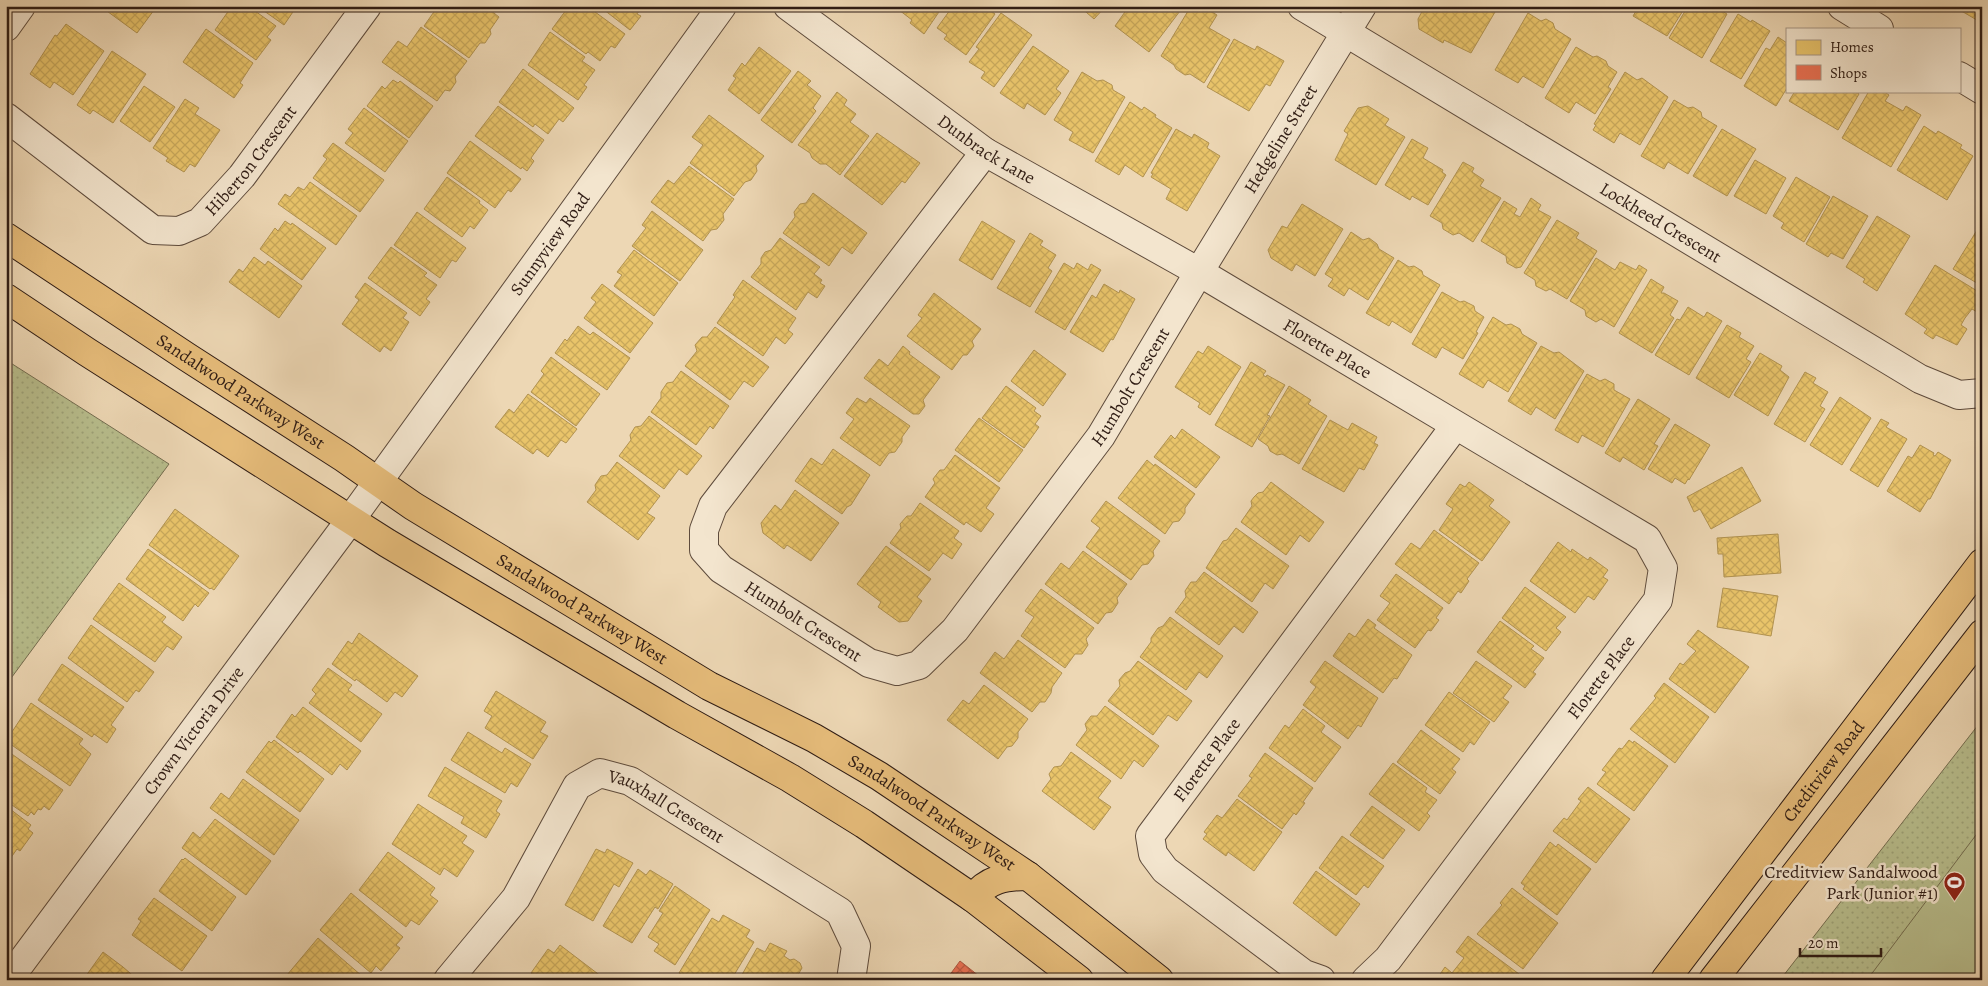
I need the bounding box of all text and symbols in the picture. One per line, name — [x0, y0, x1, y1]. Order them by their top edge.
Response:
legend — [1786, 28, 1960, 92]
text: Homes — [1830, 37, 1874, 57]
text: Shops — [1830, 63, 1867, 83]
street label: Hedgeline Street — [1238, 80, 1323, 198]
street label: Hiberton Crescent — [199, 100, 302, 221]
street label: Dunbrack Lane — [933, 109, 1040, 190]
street label: Lockheed Crescent — [1595, 177, 1726, 268]
street label: Sunnyview Road — [505, 187, 595, 300]
street label: Florette Place — [1279, 313, 1376, 384]
street label: Humbolt Crescent — [1085, 323, 1175, 451]
street label: Sandalwood Parkway West — [152, 328, 330, 455]
street label: Sandalwood Parkway West — [492, 548, 672, 670]
street label: Humbolt Crescent — [740, 575, 867, 667]
street label: Florette Place — [1562, 630, 1640, 724]
street label: Crown Victoria Drive — [138, 661, 249, 800]
street label: Florette Place — [1168, 713, 1246, 807]
street label: Creditview Road — [1777, 716, 1870, 827]
street label: Sandalwood Parkway West — [844, 749, 1020, 876]
street label: Vauxhall Crescent — [605, 763, 729, 849]
place label: Creditview Sandalwood Park (Junior #1) — [1764, 860, 1938, 905]
sports icon: Creditview Sandalwood Park (Junior #1) — [1942, 870, 1966, 901]
scale bar — [1800, 926, 1882, 958]
text: 20 m — [1808, 933, 1839, 953]

